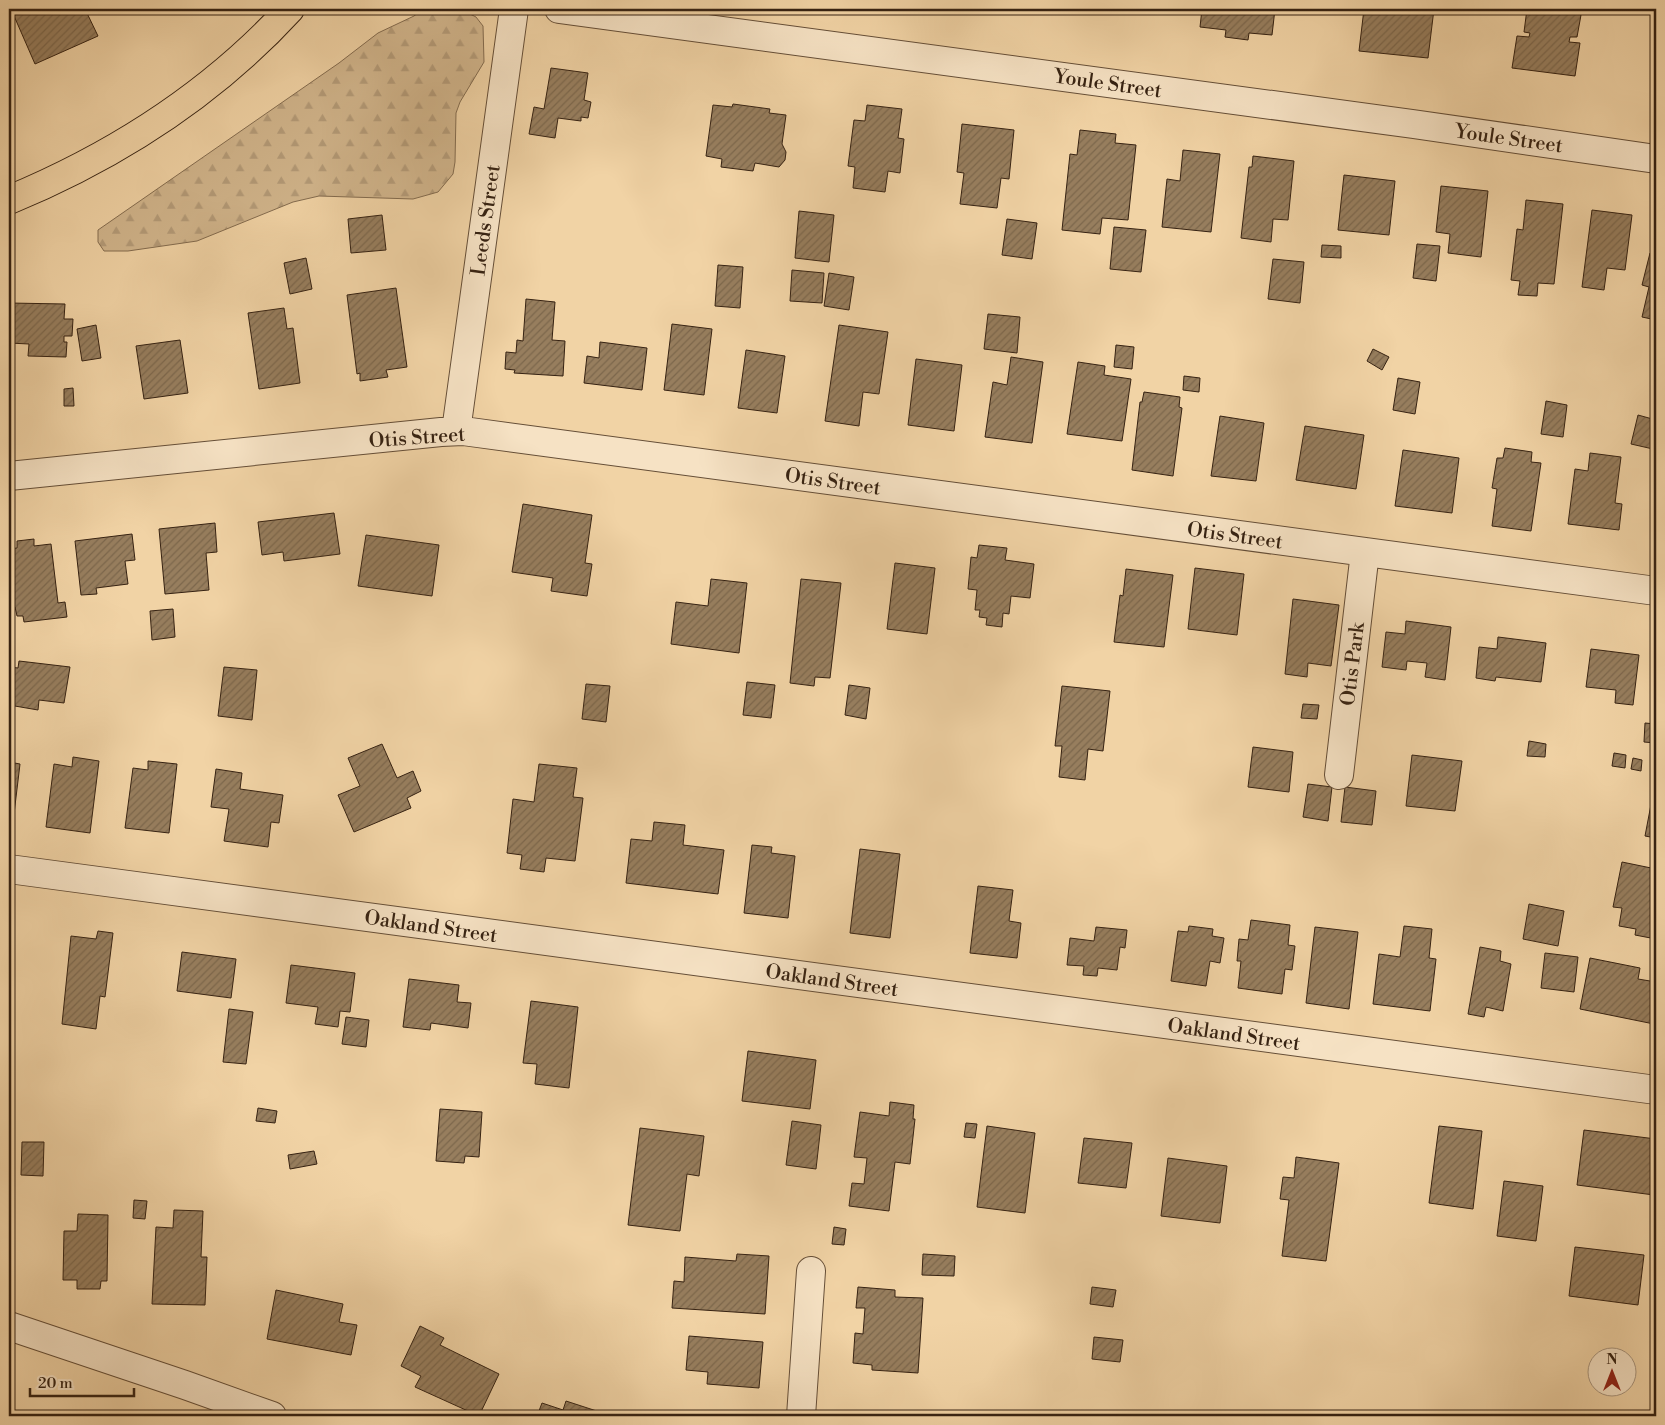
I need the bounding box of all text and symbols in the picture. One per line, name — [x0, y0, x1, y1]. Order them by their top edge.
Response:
street label: Youle Street — [1051, 64, 1163, 104]
street label: Youle Street — [1452, 119, 1564, 159]
street label: Leeds Street — [466, 163, 507, 277]
street label: Otis Street — [368, 423, 466, 454]
street label: Otis Street — [783, 463, 882, 502]
street label: Otis Street — [1185, 517, 1284, 556]
street label: Otis Park — [1336, 620, 1371, 707]
street label: Oakland Street — [363, 906, 499, 949]
street label: Oakland Street — [764, 960, 900, 1003]
street label: Oakland Street — [1166, 1014, 1302, 1057]
north arrow — [1588, 1348, 1638, 1398]
text: N — [1606, 1351, 1618, 1369]
scale bar — [30, 1365, 134, 1397]
text: 20 m — [38, 1374, 73, 1393]

